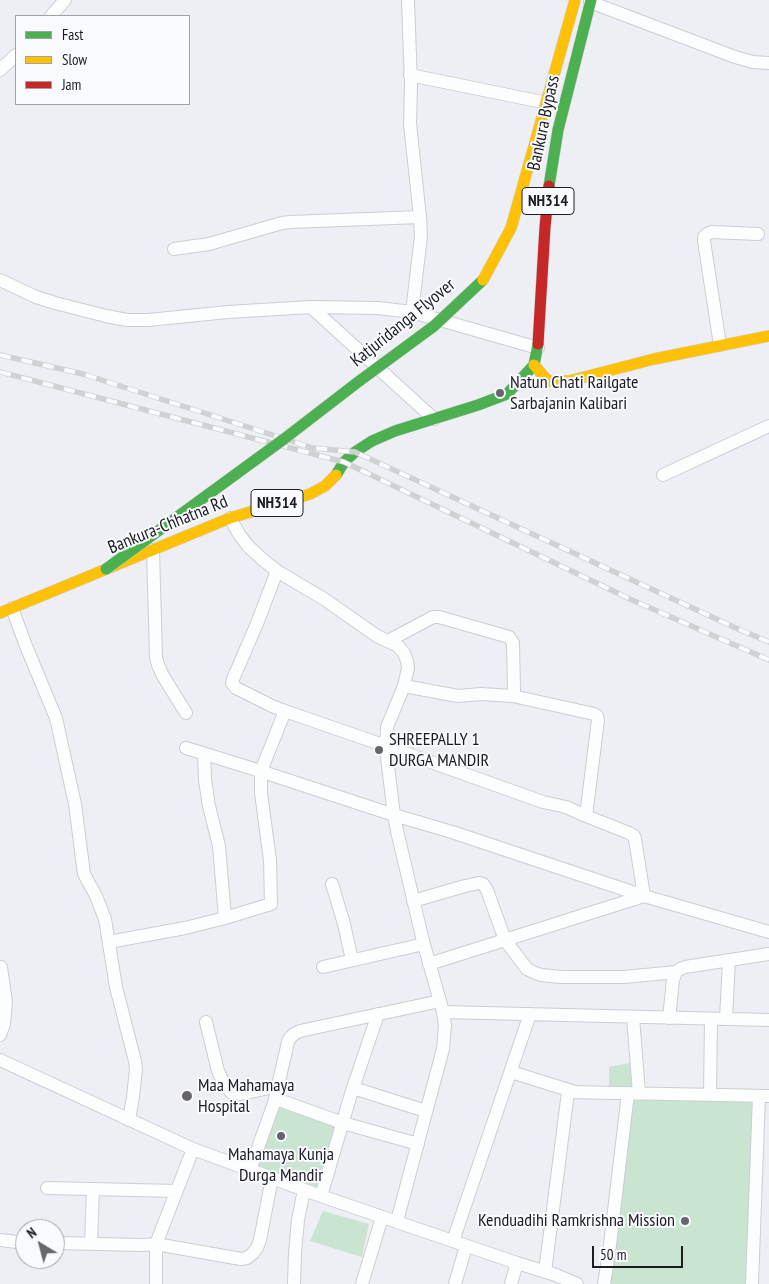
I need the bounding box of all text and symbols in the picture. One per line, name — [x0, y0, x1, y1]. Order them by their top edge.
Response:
legend — [15, 15, 190, 105]
text: Fast — [62, 25, 83, 44]
text: Slow — [62, 50, 87, 69]
street label: Bankura Bypass — [523, 73, 565, 173]
text: Jam — [62, 75, 81, 94]
road number: NH314 — [522, 188, 574, 215]
street label: Katjuridanga Flyover — [346, 274, 460, 372]
place label: Natun Chati Railgate Sarbajanin Kalibari — [510, 372, 639, 414]
marker: Natun Chati Railgate Sarbajanin Kalibari — [494, 387, 506, 399]
road number: NH314 — [251, 489, 303, 516]
street label: Bankura-Chhatna Rd — [105, 491, 231, 559]
place label: SHREEPALLY 1 DURGA MANDIR — [389, 729, 489, 772]
marker: SHREEPALLY 1 DURGA MANDIR — [373, 744, 385, 756]
place label: Maa Mahamaya Hospital — [198, 1075, 294, 1118]
marker: Maa Mahamaya Hospital — [180, 1089, 194, 1103]
marker: Mahamaya Kunja Durga Mandir — [275, 1130, 287, 1142]
place label: Mahamaya Kunja Durga Mandir — [228, 1144, 334, 1186]
place label: Kenduadihi Ramkrishna Mission — [478, 1210, 675, 1232]
marker: Kenduadihi Ramkrishna Mission — [679, 1215, 691, 1227]
north arrow — [15, 1219, 65, 1269]
text: N — [23, 1223, 40, 1242]
scale bar — [594, 1236, 685, 1268]
text: 50 m — [600, 1245, 626, 1264]

